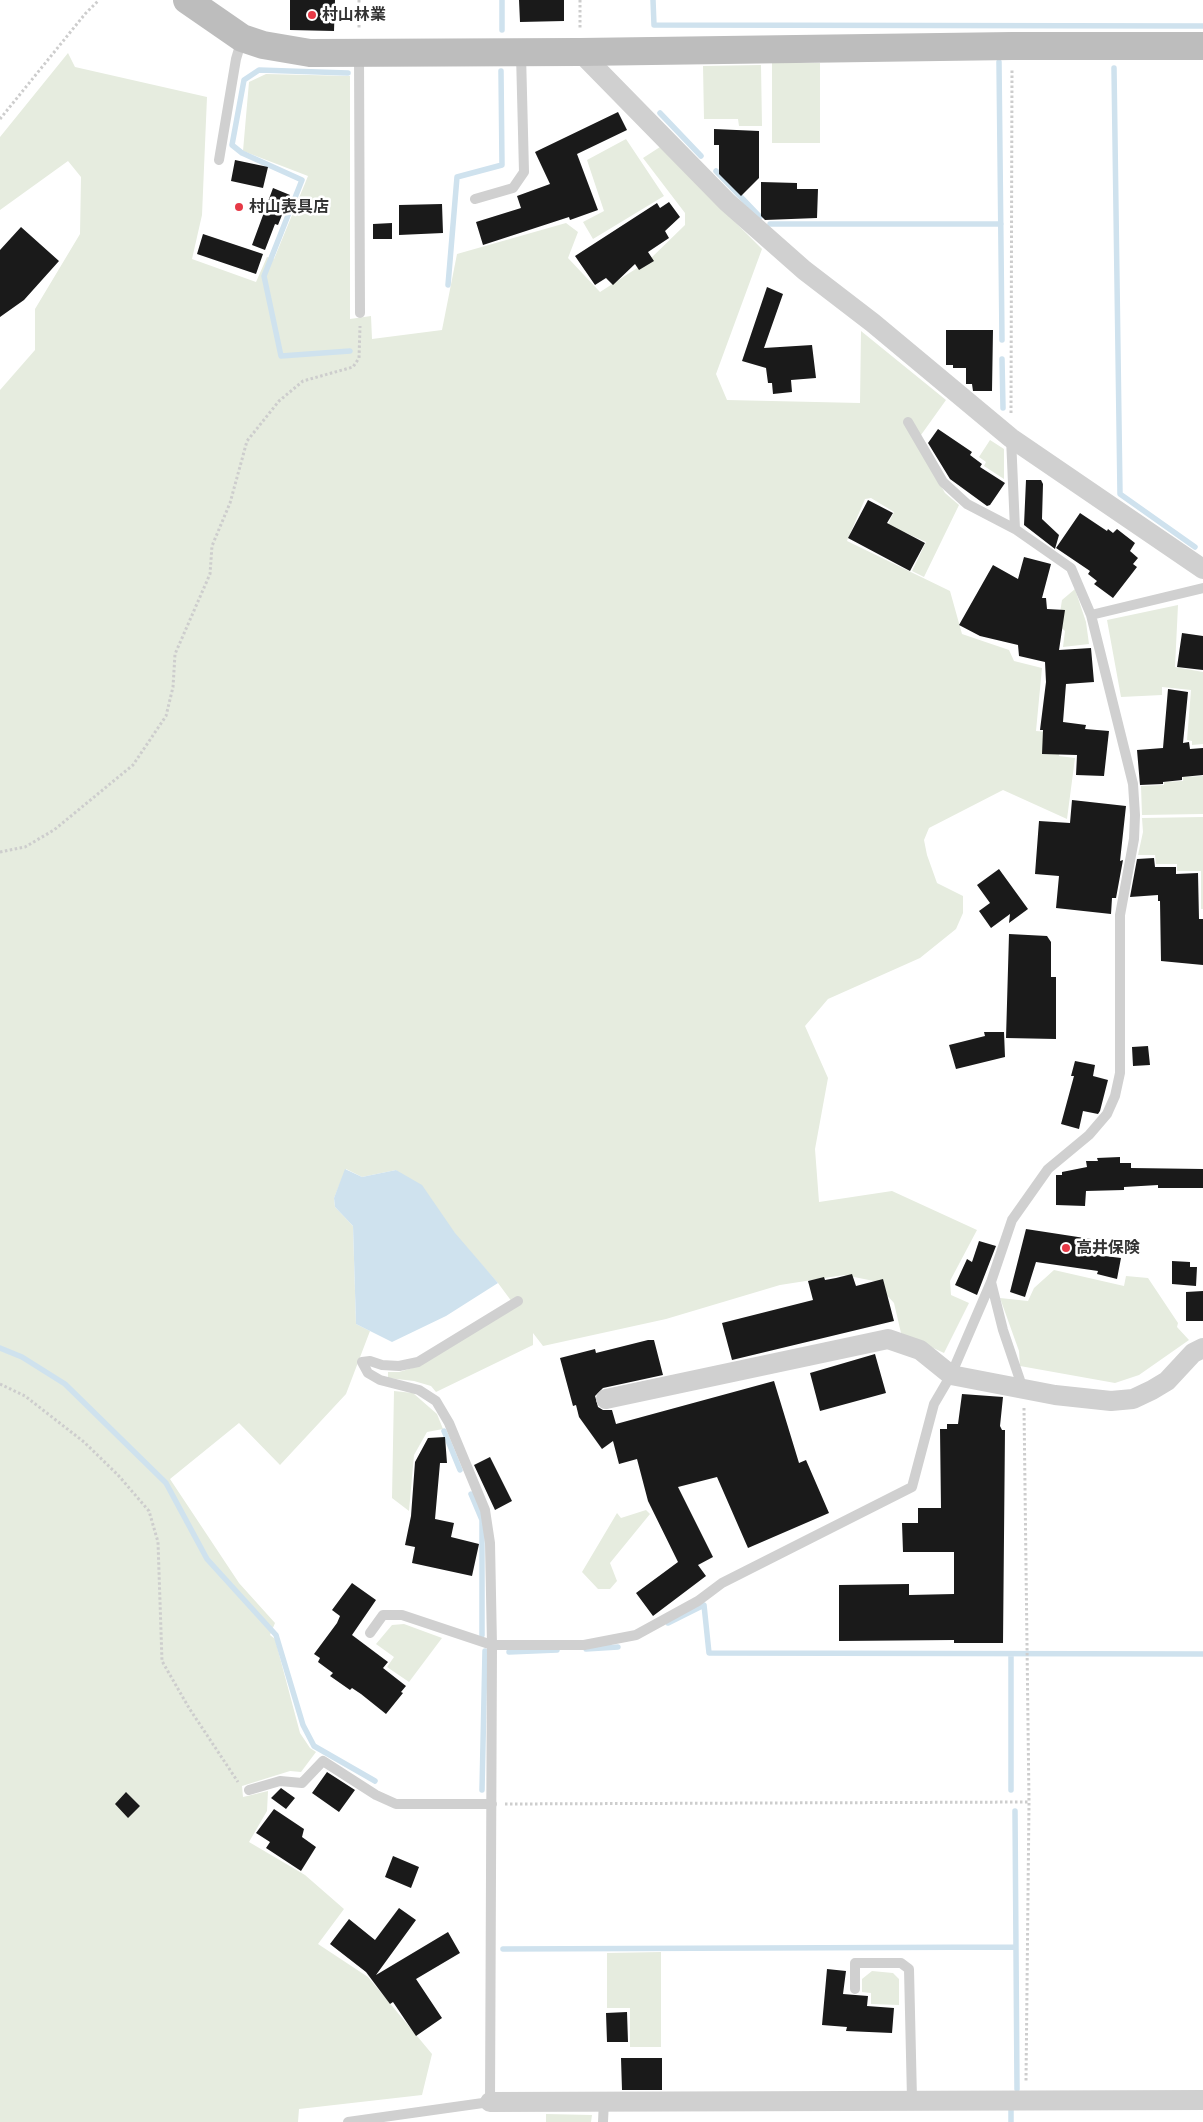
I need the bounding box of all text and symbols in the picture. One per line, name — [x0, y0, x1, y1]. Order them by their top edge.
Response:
place label: 村山林業 — [322, 5, 386, 25]
marker: 村山林業 — [306, 9, 318, 21]
place label: 村山表具店 — [249, 197, 329, 217]
marker: 村山表具店 — [233, 201, 245, 213]
place label: 高井保険 — [1076, 1238, 1140, 1258]
marker: 高井保険 — [1060, 1242, 1072, 1254]

